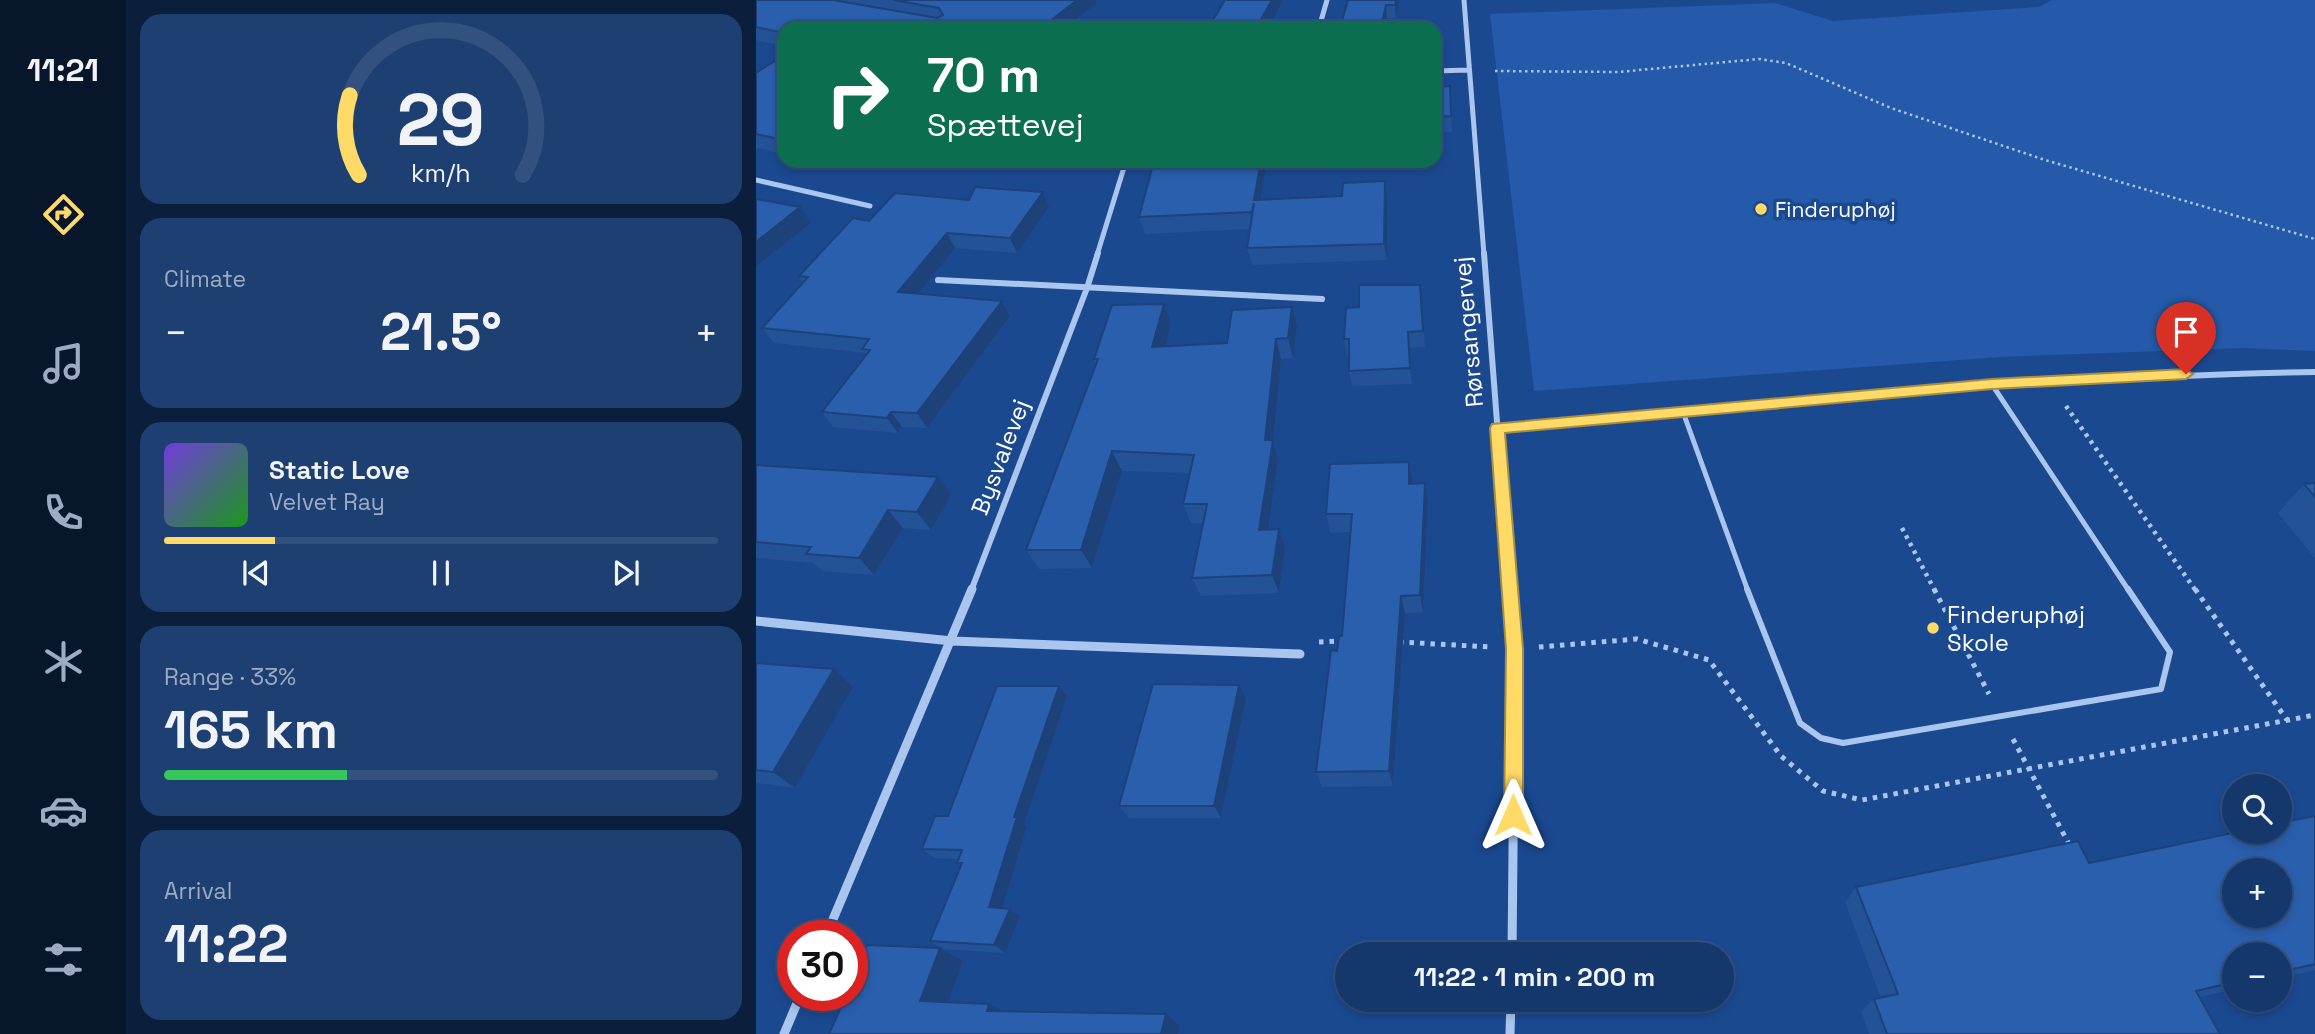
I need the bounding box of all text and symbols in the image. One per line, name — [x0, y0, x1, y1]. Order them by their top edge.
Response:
text: 70 m — [927, 44, 1040, 106]
icon: right — [812, 49, 903, 140]
text: 11:21 — [27, 50, 99, 90]
text: 29 — [397, 73, 485, 166]
text: Spættevej — [927, 105, 1084, 145]
text: km/h — [411, 157, 471, 189]
icon: directions — [39, 190, 88, 239]
place label: Finderuphøj — [1775, 196, 1896, 223]
marker: Finderuphøj — [1753, 201, 1769, 217]
street label: Rørsangervej — [1446, 255, 1490, 409]
text: Climate — [164, 264, 246, 294]
text: 21.5° — [380, 299, 502, 365]
pin — [2156, 302, 2216, 374]
text: − — [164, 309, 188, 357]
text: + — [694, 309, 718, 357]
icon: arrive — [2167, 313, 2205, 351]
icon: music — [39, 339, 88, 388]
street label: Bysvalevej — [964, 395, 1036, 519]
text: Static Love — [269, 453, 410, 487]
text: Velvet Ray — [269, 487, 385, 517]
icon: phone — [39, 488, 88, 537]
icon: previous — [237, 554, 275, 592]
icon: pause — [422, 554, 460, 592]
icon: next — [607, 554, 645, 592]
place label: Finderuphøj Skole — [1947, 599, 2085, 658]
marker: Finderuphøj Skole — [1925, 620, 1941, 636]
icon: climate — [39, 637, 88, 686]
text: Range · 33% — [164, 662, 296, 692]
text: 165 km — [164, 697, 338, 763]
map controls — [2222, 774, 2292, 1012]
button: search — [2222, 774, 2292, 844]
position arrow — [1476, 778, 1550, 852]
icon: car — [39, 786, 88, 835]
button: + — [2222, 858, 2292, 928]
text: Arrival — [164, 876, 232, 906]
text: 11:22 — [164, 911, 288, 977]
speed limit sign: 30 — [777, 920, 868, 1011]
icon: filters — [39, 935, 88, 984]
button: − — [2222, 942, 2292, 1012]
text: 11:22 · 1 min · 200 m — [1414, 960, 1655, 994]

